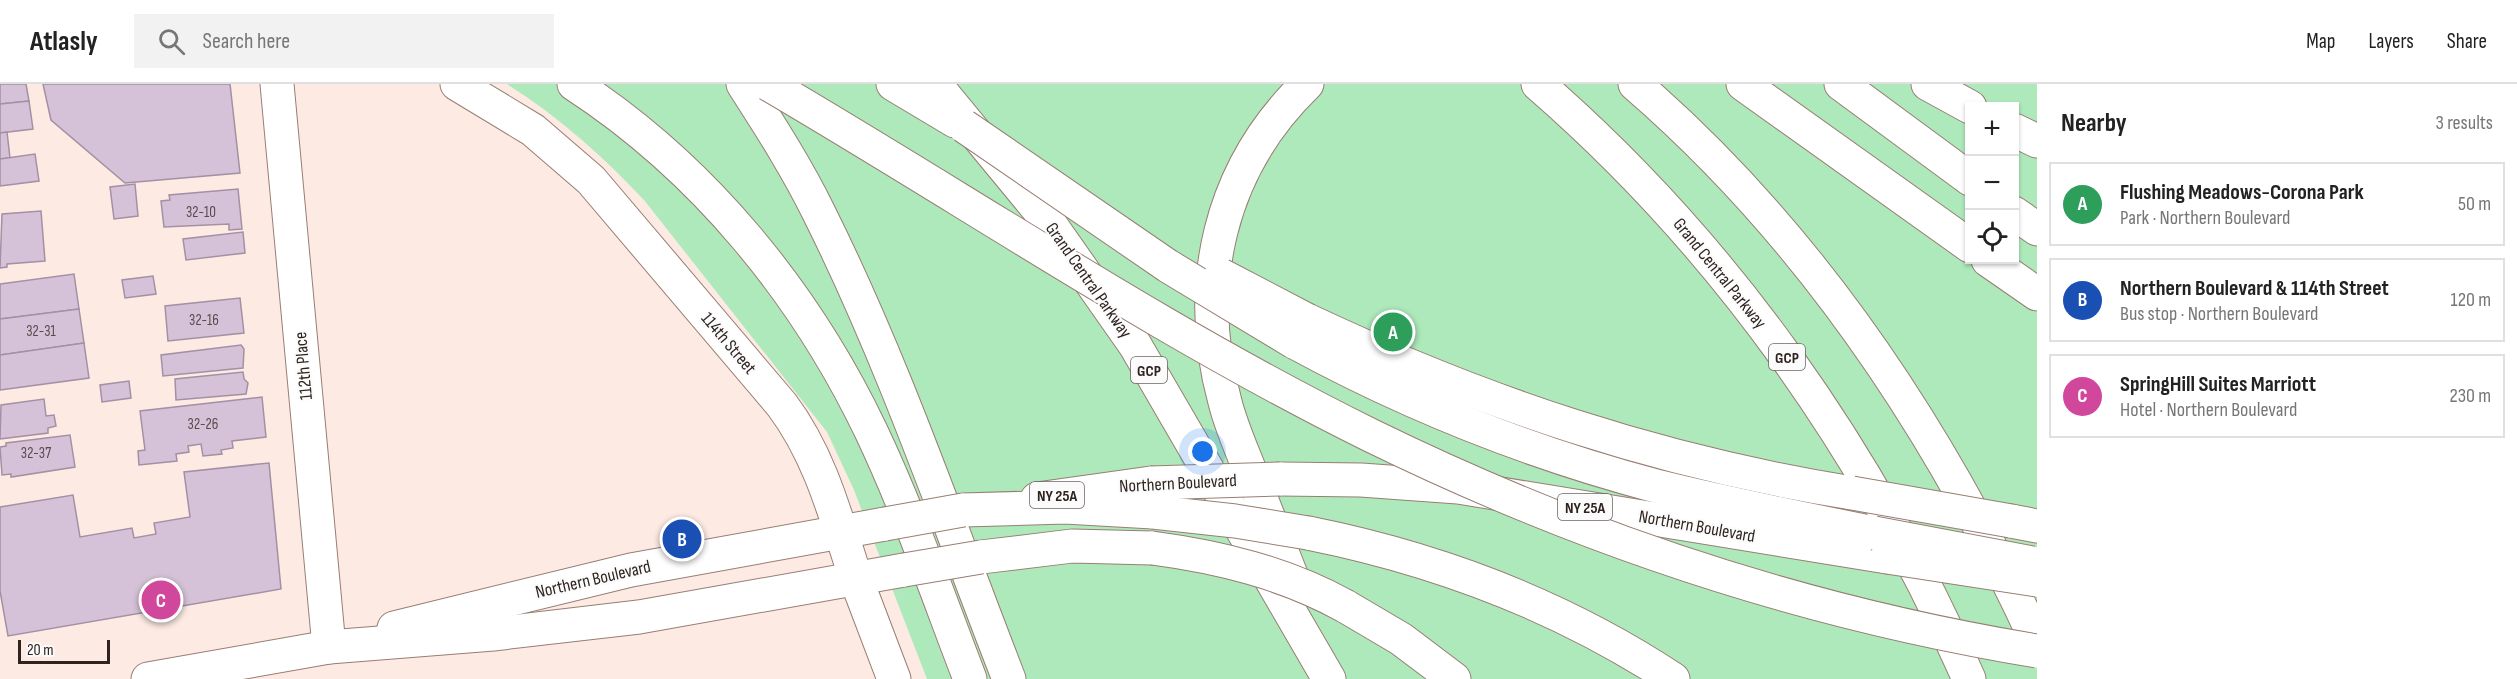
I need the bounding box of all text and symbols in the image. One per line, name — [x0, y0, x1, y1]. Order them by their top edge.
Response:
search box — [134, 14, 554, 68]
text: Atlasly — [30, 25, 98, 58]
icon: search — [155, 25, 188, 58]
text: Search here — [203, 28, 290, 55]
text: Map — [2306, 29, 2335, 54]
text: Layers — [2368, 29, 2414, 54]
text: Share — [2447, 29, 2487, 54]
map controls — [1965, 102, 2019, 264]
button: + — [1965, 102, 2019, 156]
text: Nearby — [2061, 108, 2127, 139]
text: 3 results — [2436, 111, 2493, 135]
button: − — [1965, 156, 2019, 210]
text: Flushing Meadows-Corona Park — [2120, 179, 2364, 206]
text: A — [2078, 192, 2087, 216]
text: 50 m — [2458, 192, 2491, 216]
house number: 32-10 — [186, 203, 216, 222]
text: Park · Northern Boulevard — [2120, 206, 2290, 230]
button: locate — [1965, 210, 2019, 264]
street label: Grand Central Parkway — [1669, 214, 1771, 333]
street label: Grand Central Parkway — [1041, 219, 1136, 342]
text: Northern Boulevard & 114th Street — [2120, 275, 2389, 302]
text: B — [2078, 288, 2087, 312]
text: 120 m — [2451, 288, 2491, 312]
text: Bus stop · Northern Boulevard — [2120, 302, 2318, 326]
street label: 114th Street — [697, 308, 761, 379]
pin: A — [1374, 310, 1412, 354]
house number: 32-16 — [189, 311, 219, 330]
house number: 32-31 — [26, 322, 57, 341]
street label: 112th Place — [290, 331, 317, 401]
road number: GCP — [1769, 344, 1805, 370]
road number: GCP — [1131, 357, 1167, 383]
text: SpringHill Suites Marriott — [2120, 371, 2316, 398]
text: C — [2077, 384, 2088, 408]
text: 230 m — [2449, 384, 2491, 408]
text: Hotel · Northern Boulevard — [2120, 398, 2297, 422]
house number: 32-26 — [188, 415, 218, 434]
your location — [1188, 437, 1217, 466]
house number: 32-37 — [21, 444, 51, 463]
street label: Northern Boulevard — [1119, 470, 1237, 497]
road number: NY 25A — [1030, 482, 1084, 508]
road number: NY 25A — [1558, 494, 1612, 520]
street label: Northern Boulevard — [1637, 506, 1757, 547]
pin: B — [662, 516, 702, 562]
street label: Northern Boulevard — [533, 556, 653, 603]
pin: C — [142, 578, 180, 622]
scale bar — [18, 637, 110, 664]
text: 20 m — [27, 641, 54, 660]

